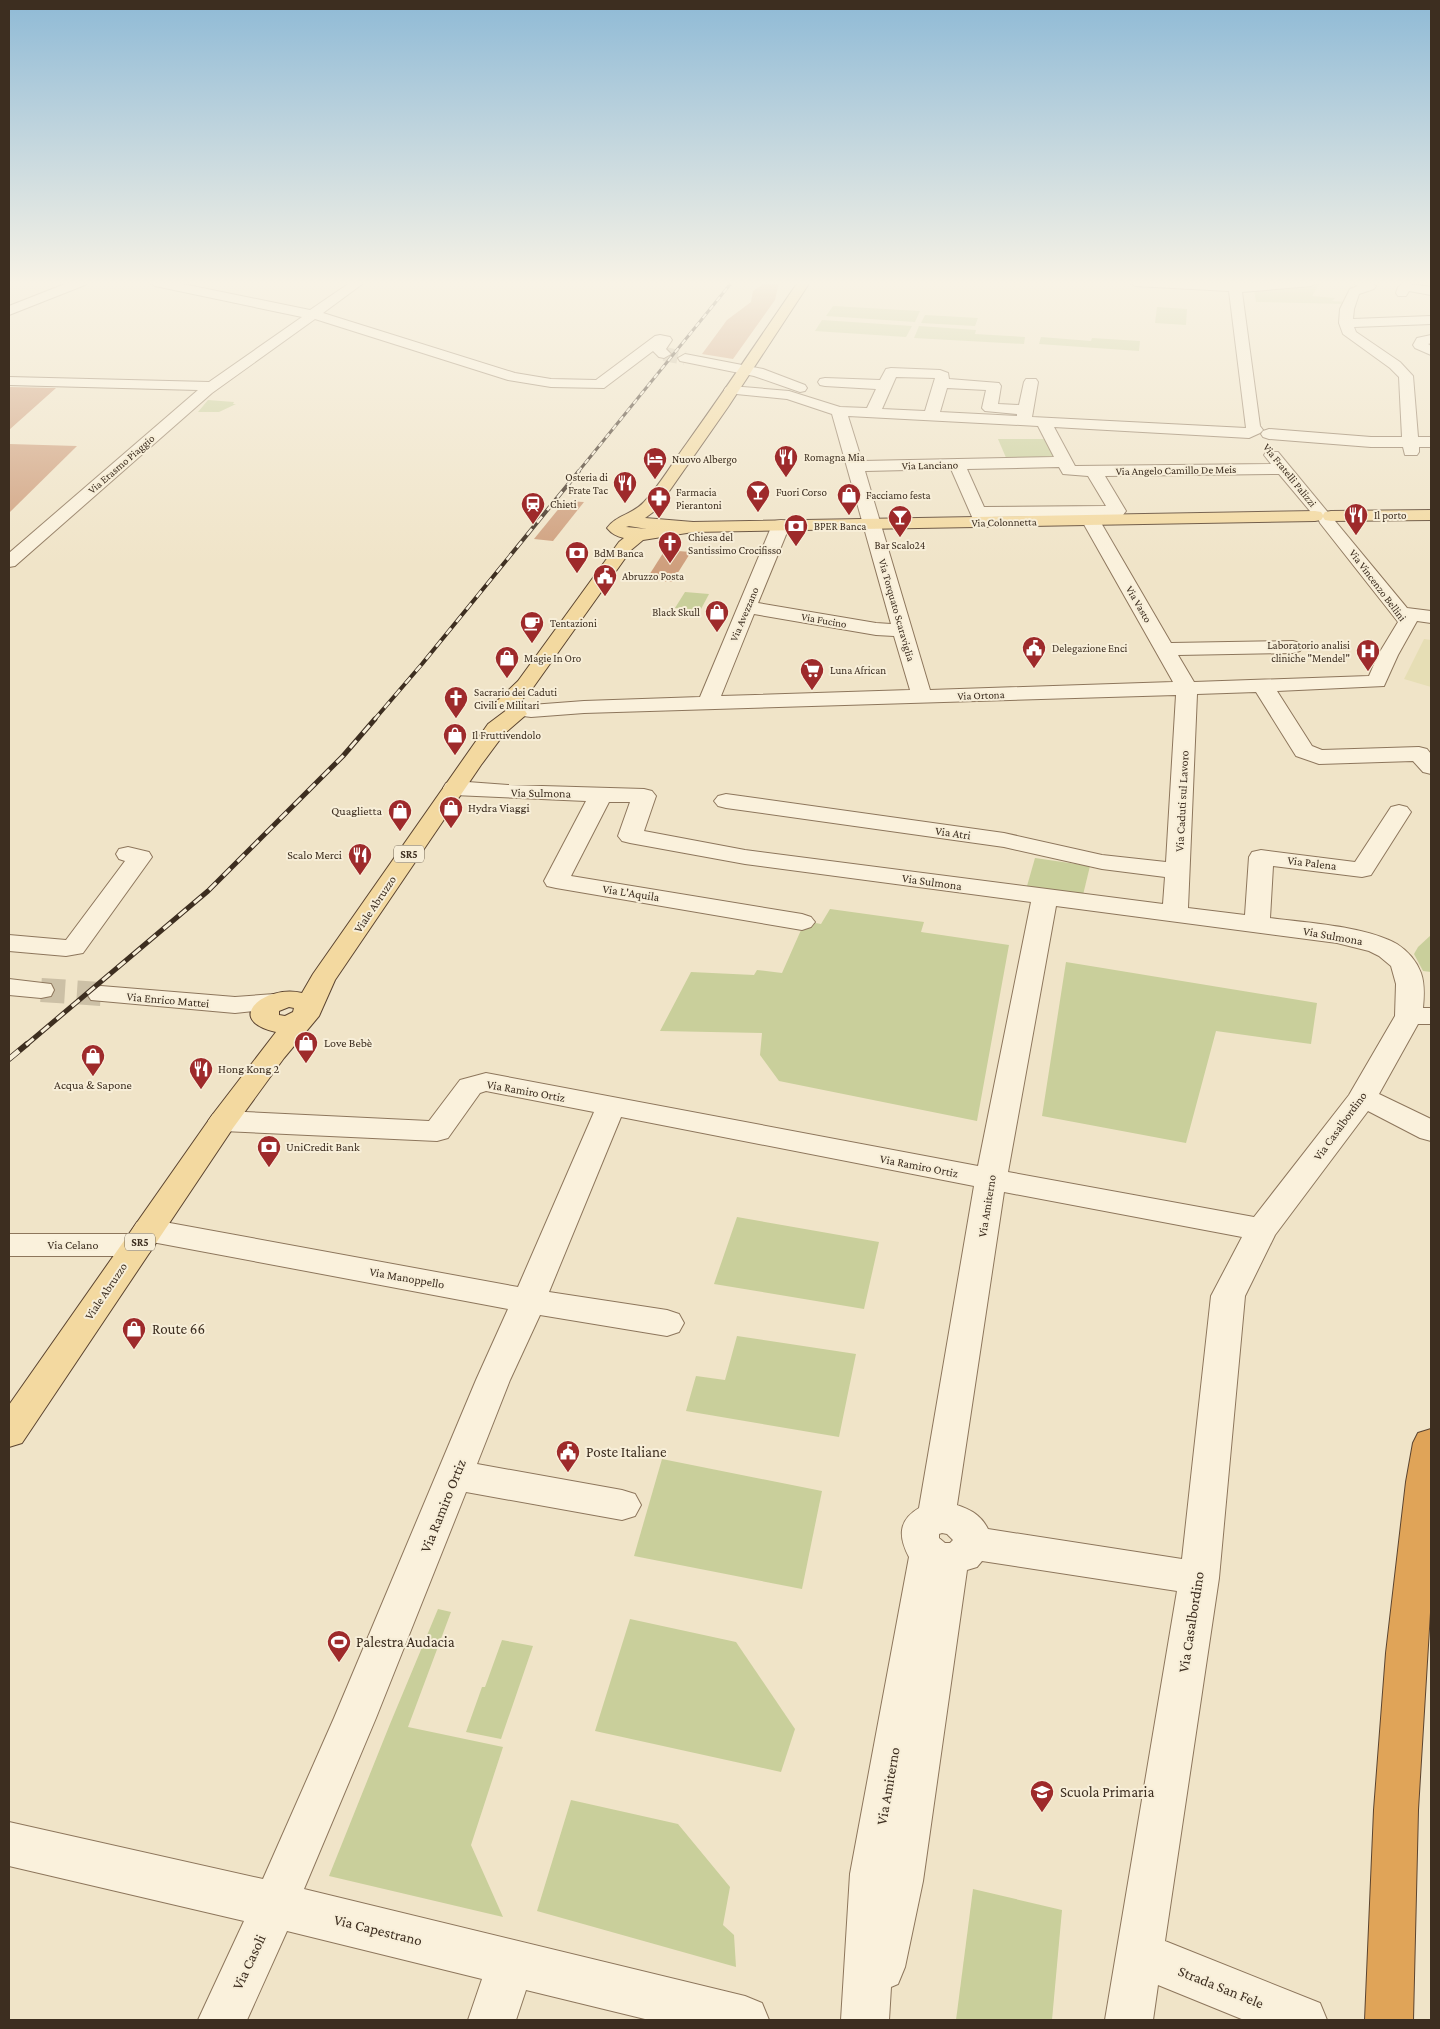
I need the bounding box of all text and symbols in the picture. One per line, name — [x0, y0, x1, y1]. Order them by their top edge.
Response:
street label: Via Erasmo Piaggio — [85, 432, 158, 497]
street label: Via Fratelli Palizzi — [1261, 441, 1319, 509]
restaurant icon: Romagna Mia — [773, 444, 799, 478]
hotel icon: Nuovo Albergo — [642, 446, 668, 480]
place label: Romagna Mia — [804, 451, 865, 464]
place label: Nuovo Albergo — [672, 453, 738, 466]
street label: Via Lanciano — [902, 458, 959, 471]
street label: Via Angelo Camillo De Meis — [1116, 463, 1236, 478]
restaurant icon: Osteria di Frate Tac — [612, 470, 638, 504]
place label: Osteria di Frate Tac — [565, 471, 608, 496]
bar icon: Fuori Corso — [745, 479, 771, 513]
shop icon: Facciamo festa — [836, 482, 862, 516]
pharmacy icon: Farmacia Pierantoni — [646, 485, 672, 519]
place label: Farmacia Pierantoni — [676, 486, 722, 511]
place label: Fuori Corso — [776, 486, 827, 498]
place label: Facciamo festa — [866, 489, 931, 501]
station icon: Chieti — [520, 491, 546, 525]
place label: Chieti — [550, 498, 577, 510]
restaurant icon: Il porto — [1343, 502, 1369, 536]
bar icon: Bar Scalo24 — [887, 504, 913, 538]
place label: Il porto — [1374, 509, 1407, 522]
bank icon: BPER Banca — [783, 513, 809, 547]
street label: Via Colonnetta — [971, 515, 1037, 529]
place label: BPER Banca — [814, 520, 866, 532]
church icon: Chiesa del Santissimo Crocifisso — [657, 530, 683, 564]
place label: Chiesa del Santissimo Crocifisso — [688, 531, 782, 556]
place label: Bar Scalo24 — [875, 539, 926, 551]
bank icon: BdM Banca — [564, 540, 590, 574]
place label: BdM Banca — [594, 547, 644, 559]
street label: Via Vincenzo Bellini — [1347, 547, 1409, 623]
street label: Via Torquato Scaraviglia — [876, 557, 917, 663]
public building icon: Abruzzo Posta — [592, 563, 618, 597]
place label: Abruzzo Posta — [622, 570, 684, 582]
street label: Via Vasto — [1124, 584, 1155, 625]
street label: Via Avezzano — [727, 585, 761, 643]
shop icon: Black Skull — [704, 599, 730, 633]
place label: Black Skull — [652, 606, 700, 618]
cafe icon: Tentazioni — [519, 610, 545, 644]
street label: Via Fucino — [800, 610, 848, 630]
place label: Tentazioni — [550, 617, 597, 629]
public building icon: Delegazione Enci — [1021, 635, 1047, 669]
hospital icon: Laboratorio analisi cliniche "Mendel" — [1355, 638, 1381, 672]
place label: Laboratorio analisi cliniche "Mendel" — [1267, 639, 1350, 664]
place label: Delegazione Enci — [1052, 642, 1127, 655]
shop icon: Magie In Oro — [494, 645, 520, 679]
place label: Magie In Oro — [524, 652, 582, 665]
supermarket icon: Luna African — [799, 657, 825, 691]
place label: Luna African — [830, 664, 886, 676]
church icon: Sacrario dei Caduti Civili e Militari — [443, 685, 469, 719]
place label: Sacrario dei Caduti Civili e Militari — [474, 686, 557, 711]
street label: Via Ortona — [957, 688, 1005, 702]
shop icon: Il Fruttivendolo — [442, 722, 468, 756]
place label: Il Fruttivendolo — [472, 729, 541, 741]
street label: Via Caduti sul Lavoro — [1172, 750, 1192, 852]
street label: Via Sulmona — [511, 785, 572, 801]
shop icon: Hydra Viaggi — [438, 795, 464, 829]
shop icon: Quaglietta — [387, 798, 413, 832]
place label: Hydra Viaggi — [468, 801, 530, 815]
place label: Quaglietta — [331, 804, 382, 818]
street label: Via Atri — [934, 824, 972, 842]
restaurant icon: Scalo Merci — [347, 842, 373, 876]
road number: SR5 — [394, 846, 424, 862]
place label: Scalo Merci — [287, 848, 342, 862]
street label: Via Palena — [1287, 853, 1338, 873]
street label: Via Sulmona — [901, 871, 963, 893]
street label: Viale Abruzzo — [351, 873, 399, 935]
street label: Via L'Aquila — [602, 882, 661, 904]
street label: Via Sulmona — [1302, 924, 1364, 948]
street label: Via Enrico Mattei — [126, 989, 210, 1011]
shop icon: Love Bebè — [293, 1030, 319, 1064]
place label: Love Bebè — [324, 1036, 372, 1050]
shop icon: Acqua & Sapone — [80, 1043, 106, 1077]
restaurant icon: Hong Kong 2 — [188, 1056, 214, 1090]
place label: Hong Kong 2 — [218, 1062, 280, 1076]
street label: Via Ramiro Ortiz — [486, 1077, 566, 1105]
place label: Acqua & Sapone — [54, 1078, 132, 1092]
street label: Via Casalbordino — [1310, 1089, 1370, 1163]
bank icon: UniCredit Bank — [256, 1134, 282, 1168]
place label: UniCredit Bank — [286, 1140, 360, 1154]
street label: Via Ramiro Ortiz — [879, 1152, 959, 1180]
street label: Via Amiterno — [975, 1174, 999, 1238]
road number: SR5 — [125, 1234, 155, 1250]
street label: Via Celano — [48, 1238, 99, 1252]
street label: Viale Abruzzo — [82, 1260, 130, 1322]
street label: Via Manoppello — [369, 1265, 445, 1291]
shop icon: Route 66 — [121, 1316, 147, 1350]
place label: Route 66 — [152, 1321, 205, 1337]
public building icon: Poste Italiane — [555, 1439, 581, 1473]
place label: Poste Italiane — [586, 1444, 667, 1460]
street label: Via Ramiro Ortiz — [417, 1457, 469, 1555]
street label: Via Casalbordino — [1175, 1570, 1207, 1674]
sports icon: Palestra Audacia — [326, 1629, 352, 1663]
place label: Palestra Audacia — [356, 1634, 455, 1650]
street label: Via Amiterno — [873, 1746, 903, 1826]
school or university icon: Scuola Primaria — [1029, 1779, 1055, 1813]
place label: Scuola Primaria — [1060, 1784, 1154, 1800]
street label: Via Capestrano — [332, 1911, 424, 1950]
street label: Via Casoli — [229, 1932, 269, 1992]
street label: Strada San Fele — [1176, 1963, 1266, 2012]

